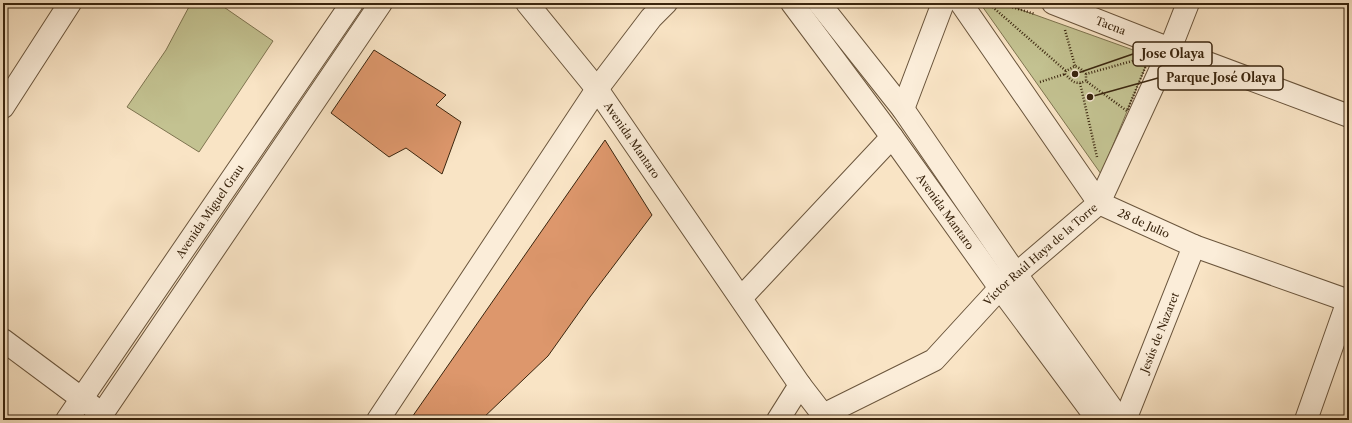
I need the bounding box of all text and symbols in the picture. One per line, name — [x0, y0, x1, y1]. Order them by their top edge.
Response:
street label: Tacna — [1093, 13, 1128, 38]
callout: Jose Olaya — [1133, 42, 1212, 66]
text: Jose Olaya — [1139, 46, 1206, 61]
callout: Parque José Olaya — [1158, 66, 1283, 90]
text: Parque José Olaya — [1166, 70, 1277, 85]
street label: Avenida Mantaro — [600, 99, 663, 181]
street label: Avenida Miguel Grau — [172, 161, 247, 261]
street label: Avenida Mantaro — [913, 170, 977, 252]
street label: Víctor Raúl Haya de la Torre — [980, 200, 1100, 309]
street label: 28 de Julio — [1115, 205, 1172, 241]
street label: Jesús de Nazaret — [1137, 290, 1182, 377]

